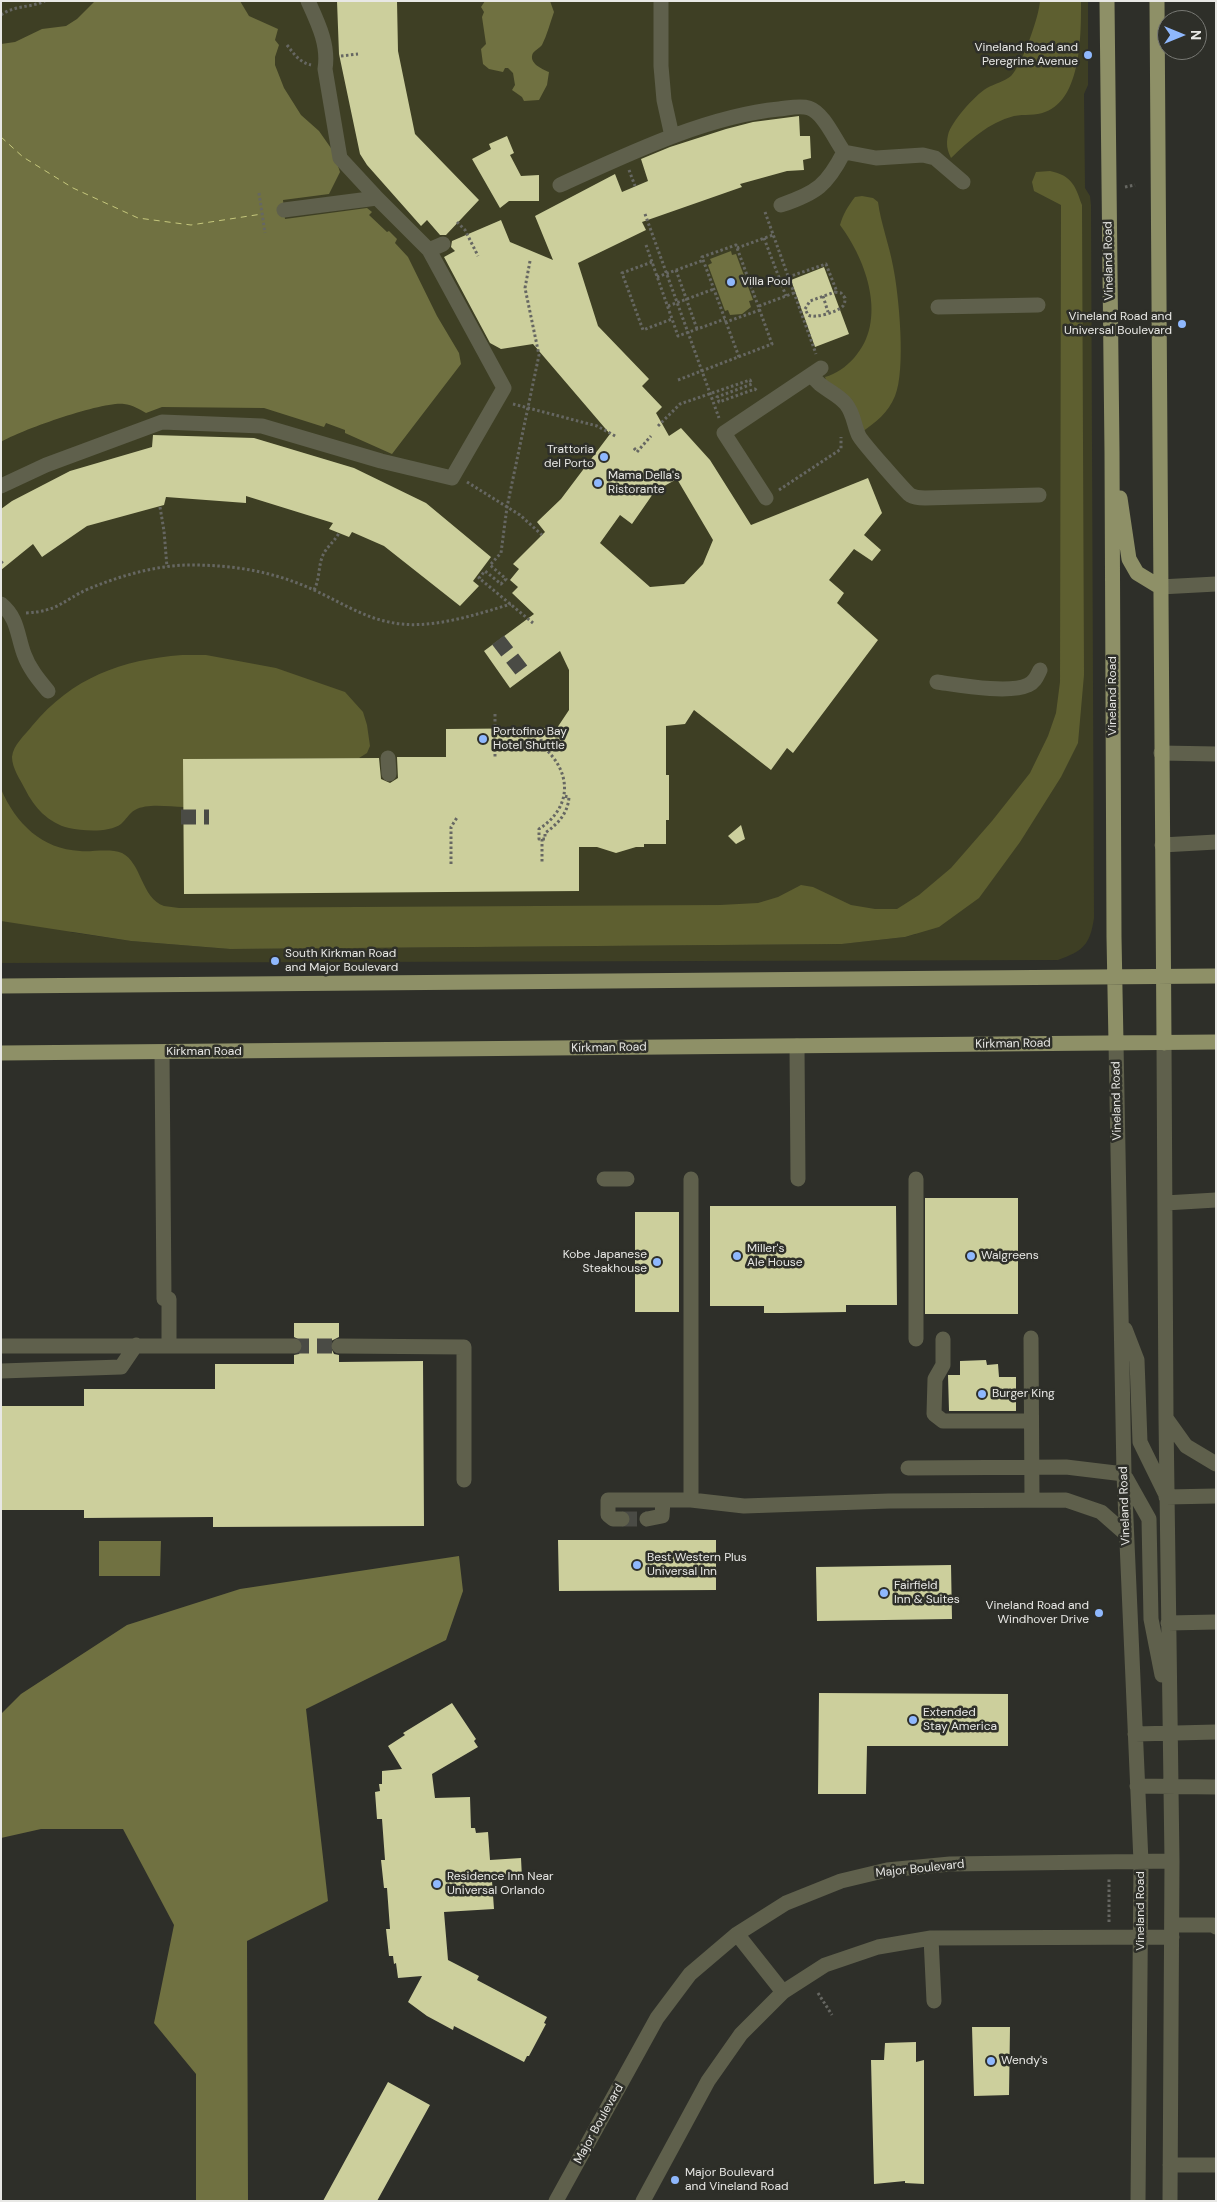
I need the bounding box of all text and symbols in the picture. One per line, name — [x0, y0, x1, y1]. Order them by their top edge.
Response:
north arrow — [1157, 10, 1207, 60]
text: N — [1187, 30, 1205, 40]
place label: Vineland Road and Peregrine Avenue — [975, 41, 1078, 69]
marker: Vineland Road and Peregrine Avenue — [1082, 49, 1094, 61]
street label: Vineland Road — [1101, 221, 1117, 301]
place label: Villa Pool — [741, 275, 790, 289]
marker: Villa Pool — [725, 276, 737, 288]
place label: Vineland Road and Universal Boulevard — [1064, 310, 1172, 338]
marker: Vineland Road and Universal Boulevard — [1176, 318, 1188, 330]
place label: Trattoria del Porto — [544, 443, 594, 471]
marker: Trattoria del Porto — [598, 451, 610, 463]
place label: Mama Della's Ristorante — [608, 469, 680, 497]
marker: Mama Della's Ristorante — [592, 477, 604, 489]
street label: Vineland Road — [1106, 656, 1120, 736]
place label: Portofino Bay Hotel Shuttle — [493, 725, 567, 753]
marker: Portofino Bay Hotel Shuttle — [477, 733, 489, 745]
place label: South Kirkman Road and Major Boulevard — [285, 947, 398, 975]
marker: South Kirkman Road and Major Boulevard — [269, 955, 281, 967]
street label: Kirkman Road — [975, 1036, 1051, 1052]
street label: Kirkman Road — [571, 1040, 647, 1056]
street label: Kirkman Road — [166, 1045, 242, 1059]
street label: Vineland Road — [1109, 1061, 1125, 1141]
place label: Miller's Ale House — [747, 1242, 803, 1270]
place label: Kobe Japanese Steakhouse — [563, 1248, 647, 1276]
place label: Walgreens — [981, 1249, 1039, 1263]
marker: Miller's Ale House — [731, 1250, 743, 1262]
marker: Walgreens — [965, 1250, 977, 1262]
marker: Kobe Japanese Steakhouse — [651, 1256, 663, 1268]
place label: Burger King — [992, 1387, 1055, 1401]
marker: Burger King — [976, 1388, 988, 1400]
street label: Vineland Road — [1116, 1466, 1134, 1546]
place label: Best Western Plus Universal Inn — [647, 1551, 747, 1579]
marker: Best Western Plus Universal Inn — [631, 1559, 643, 1571]
place label: Fairfield Inn & Suites — [894, 1579, 960, 1607]
marker: Fairfield Inn & Suites — [878, 1587, 890, 1599]
place label: Vineland Road and Windhover Drive — [986, 1599, 1089, 1627]
marker: Vineland Road and Windhover Drive — [1093, 1607, 1105, 1619]
place label: Extended Stay America — [923, 1706, 997, 1734]
marker: Extended Stay America — [907, 1714, 919, 1726]
street label: Major Boulevard — [875, 1857, 965, 1881]
place label: Residence Inn Near Universal Orlando — [447, 1870, 553, 1898]
street label: Vineland Road — [1134, 1871, 1148, 1951]
marker: Residence Inn Near Universal Orlando — [431, 1878, 443, 1890]
place label: Wendy's — [1001, 2054, 1048, 2068]
marker: Wendy's — [985, 2055, 997, 2067]
street label: Major Boulevard — [571, 2082, 627, 2166]
place label: Major Boulevard and Vineland Road — [685, 2166, 788, 2194]
marker: Major Boulevard and Vineland Road — [669, 2174, 681, 2186]

